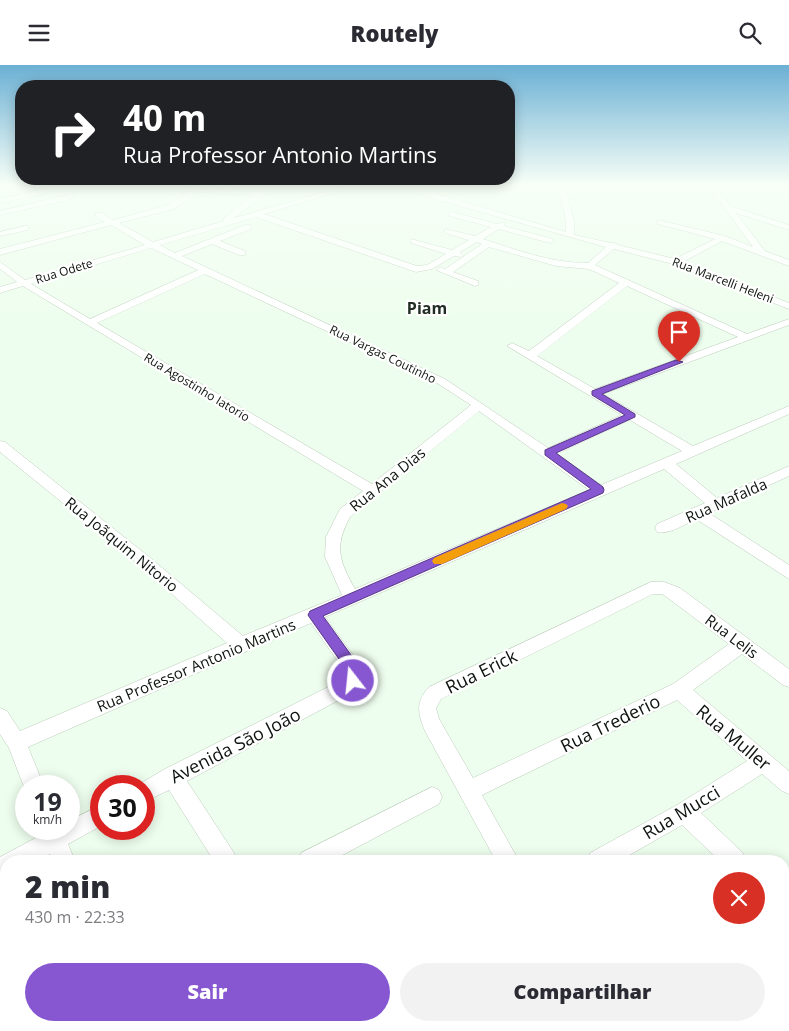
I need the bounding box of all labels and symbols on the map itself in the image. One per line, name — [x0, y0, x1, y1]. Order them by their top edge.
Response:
street label: Rua Marcelli Heleni — [670, 253, 776, 307]
street label: Rua Odete — [33, 254, 95, 288]
district label: Piam — [407, 297, 447, 319]
pin — [658, 311, 700, 362]
street label: Rua Vargas Coutinho — [327, 321, 439, 387]
street label: Rua Agostinho Iatorio — [141, 349, 253, 425]
street label: Rua Ana Dias — [345, 442, 429, 516]
street label: Rua Mafalda — [682, 473, 770, 527]
street label: Rua Joãquim Nitorio — [61, 492, 183, 596]
street label: Rua Lelis — [701, 609, 763, 663]
street label: Rua Professor Antonio Martins — [94, 614, 298, 716]
street label: Rua Erick — [441, 643, 521, 699]
position arrow — [326, 654, 378, 706]
street label: Rua Trederio — [556, 689, 664, 757]
street label: Rua Muller — [692, 699, 777, 776]
street label: Avenida São João — [166, 702, 304, 788]
speed limit sign: 30 — [90, 775, 155, 840]
street label: Rua Mucci — [638, 780, 724, 844]

